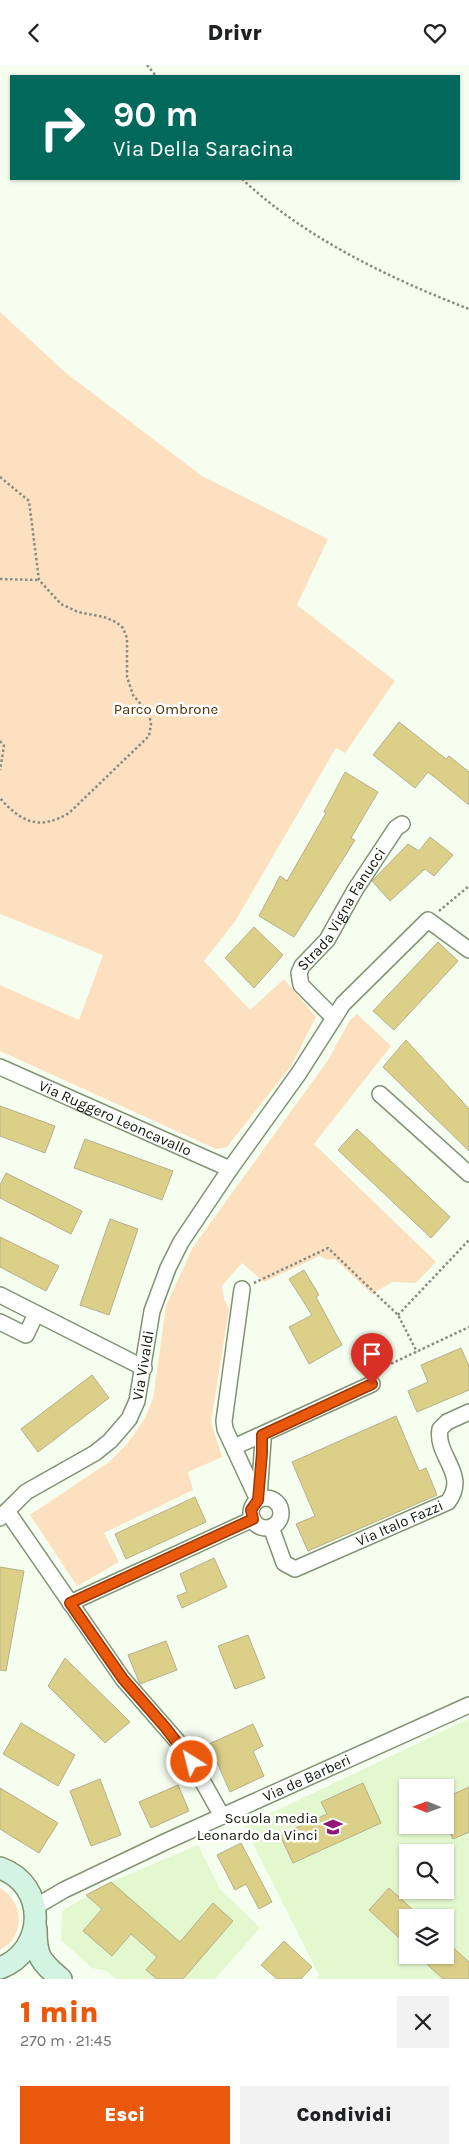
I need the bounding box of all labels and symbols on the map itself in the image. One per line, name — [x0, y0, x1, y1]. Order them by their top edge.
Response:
park label: Parco Ombrone — [114, 700, 218, 718]
street label: Strada Vigna Fanucci — [293, 844, 389, 974]
street label: Via Ruggero Leoncavallo — [36, 1076, 194, 1160]
street label: Via Vivaldi — [128, 1329, 158, 1402]
pin — [351, 1333, 393, 1384]
street label: Via Italo Fazzi — [353, 1496, 446, 1550]
position arrow — [165, 1735, 217, 1787]
street label: Via de Barberi — [260, 1750, 354, 1806]
north arrow — [399, 1779, 454, 1834]
place label: Scuola media Leonardo da Vinci — [197, 1809, 318, 1844]
school or university icon: Scuola media Leonardo da Vinci — [322, 1816, 344, 1838]

